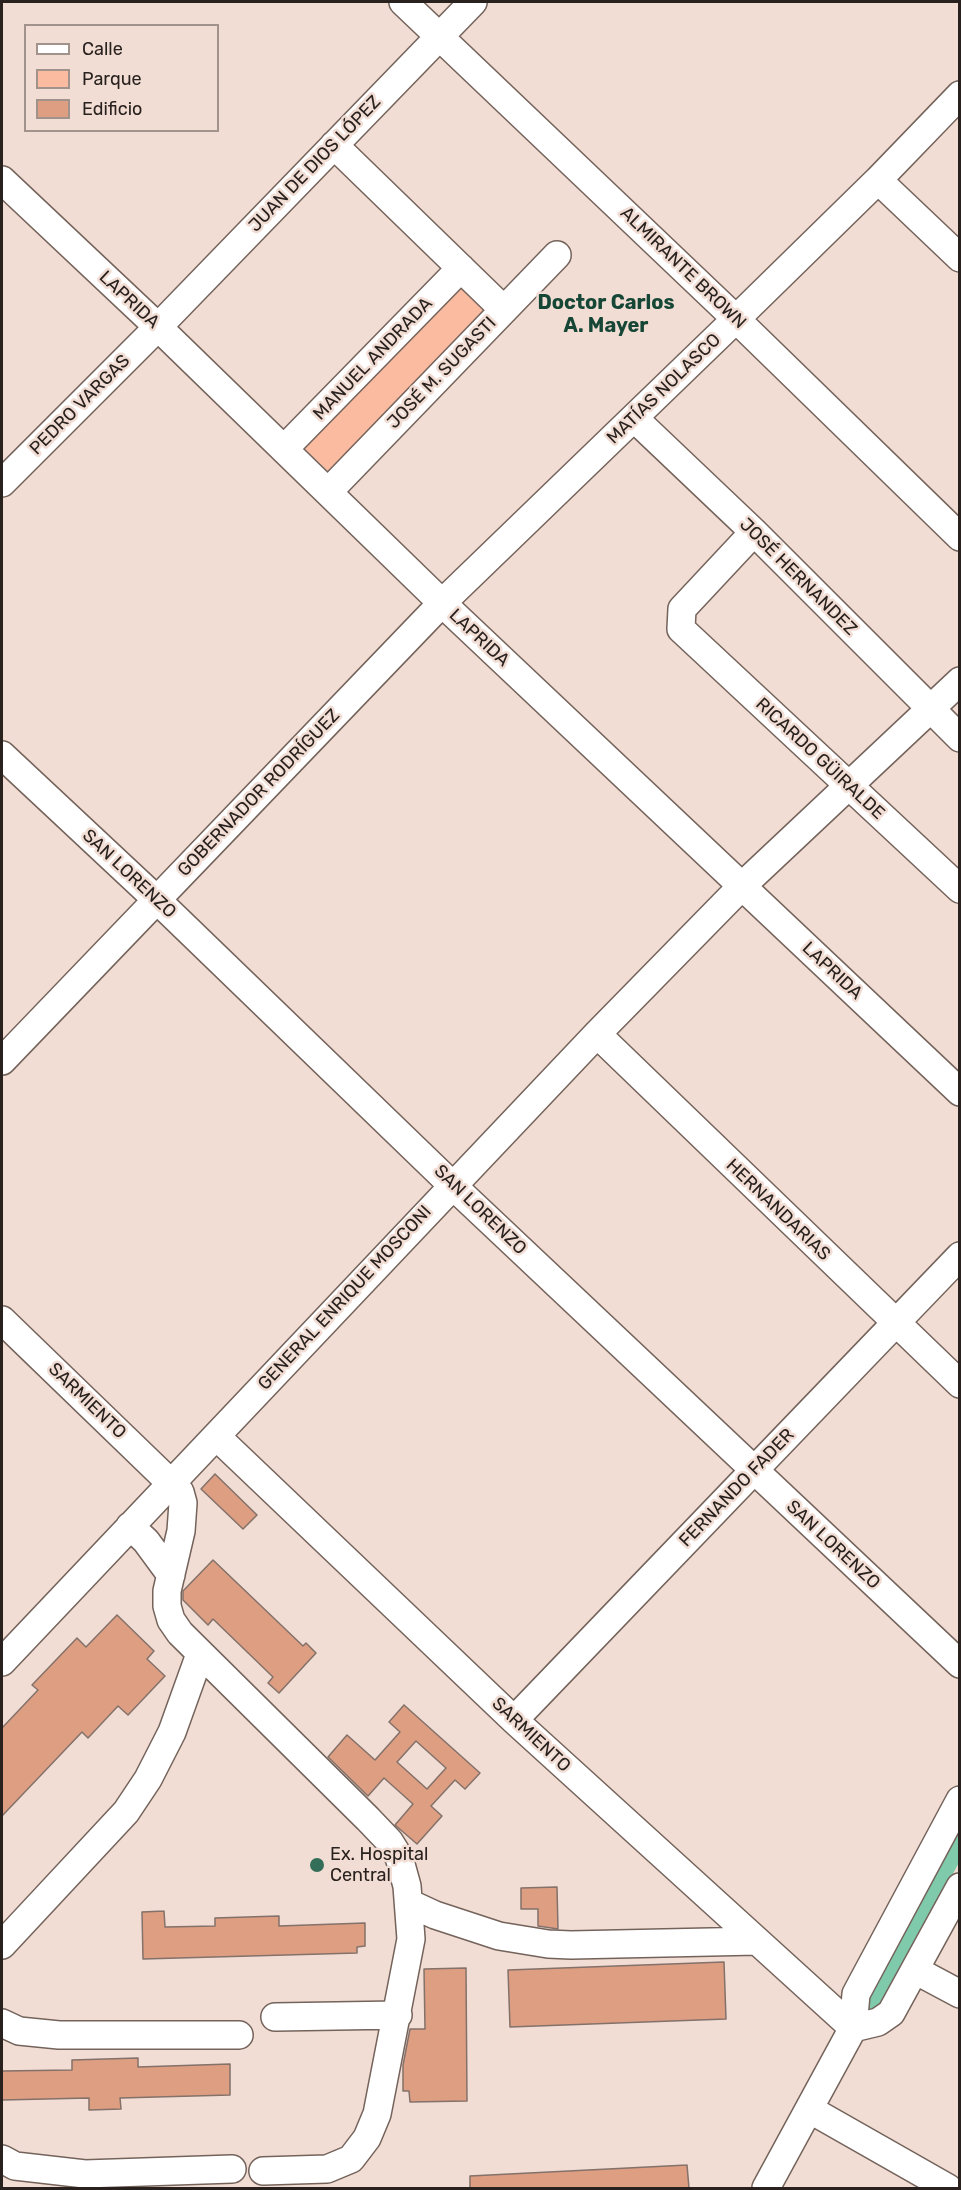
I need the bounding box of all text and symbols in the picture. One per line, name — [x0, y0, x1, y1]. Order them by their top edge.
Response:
legend — [24, 24, 219, 132]
text: Calle — [82, 38, 123, 60]
text: Parque — [82, 68, 142, 90]
street label: JUAN DE DIOS LÓPEZ — [244, 91, 386, 237]
text: Edificio — [82, 98, 142, 120]
street label: ALMIRANTE BROWN — [616, 202, 750, 334]
street label: LAPRIDA — [94, 267, 164, 333]
district label: Doctor Carlos A. Mayer — [537, 291, 675, 338]
street label: MANUEL ANDRADA — [309, 293, 437, 425]
street label: JOSÉ M. SUGASTI — [383, 313, 501, 433]
street label: MATÍAS NOLASCO — [603, 329, 725, 449]
street label: PEDRO VARGAS — [25, 350, 135, 460]
street label: JOSÉ HERNANDEZ — [735, 514, 861, 640]
street label: LAPRIDA — [444, 605, 514, 671]
street label: RICARDO GÜIRALDE — [751, 694, 889, 824]
street label: GOBERNADOR RODRÍGUEZ — [173, 705, 345, 881]
street label: SAN LORENZO — [78, 825, 180, 923]
street label: LAPRIDA — [797, 938, 867, 1004]
street label: HERNANDARIAS — [721, 1155, 835, 1265]
street label: SAN LORENZO — [429, 1160, 531, 1260]
street label: GENERAL ENRIQUE MOSCONI — [254, 1201, 436, 1395]
street label: SARMIENTO — [44, 1359, 130, 1443]
street label: FERNANDO FADER — [675, 1424, 799, 1552]
street label: SAN LORENZO — [782, 1496, 884, 1594]
street label: SARMIENTO — [487, 1693, 575, 1777]
place label: Ex. Hospital Central — [330, 1844, 428, 1886]
marker: Ex. Hospital Central — [308, 1856, 326, 1874]

